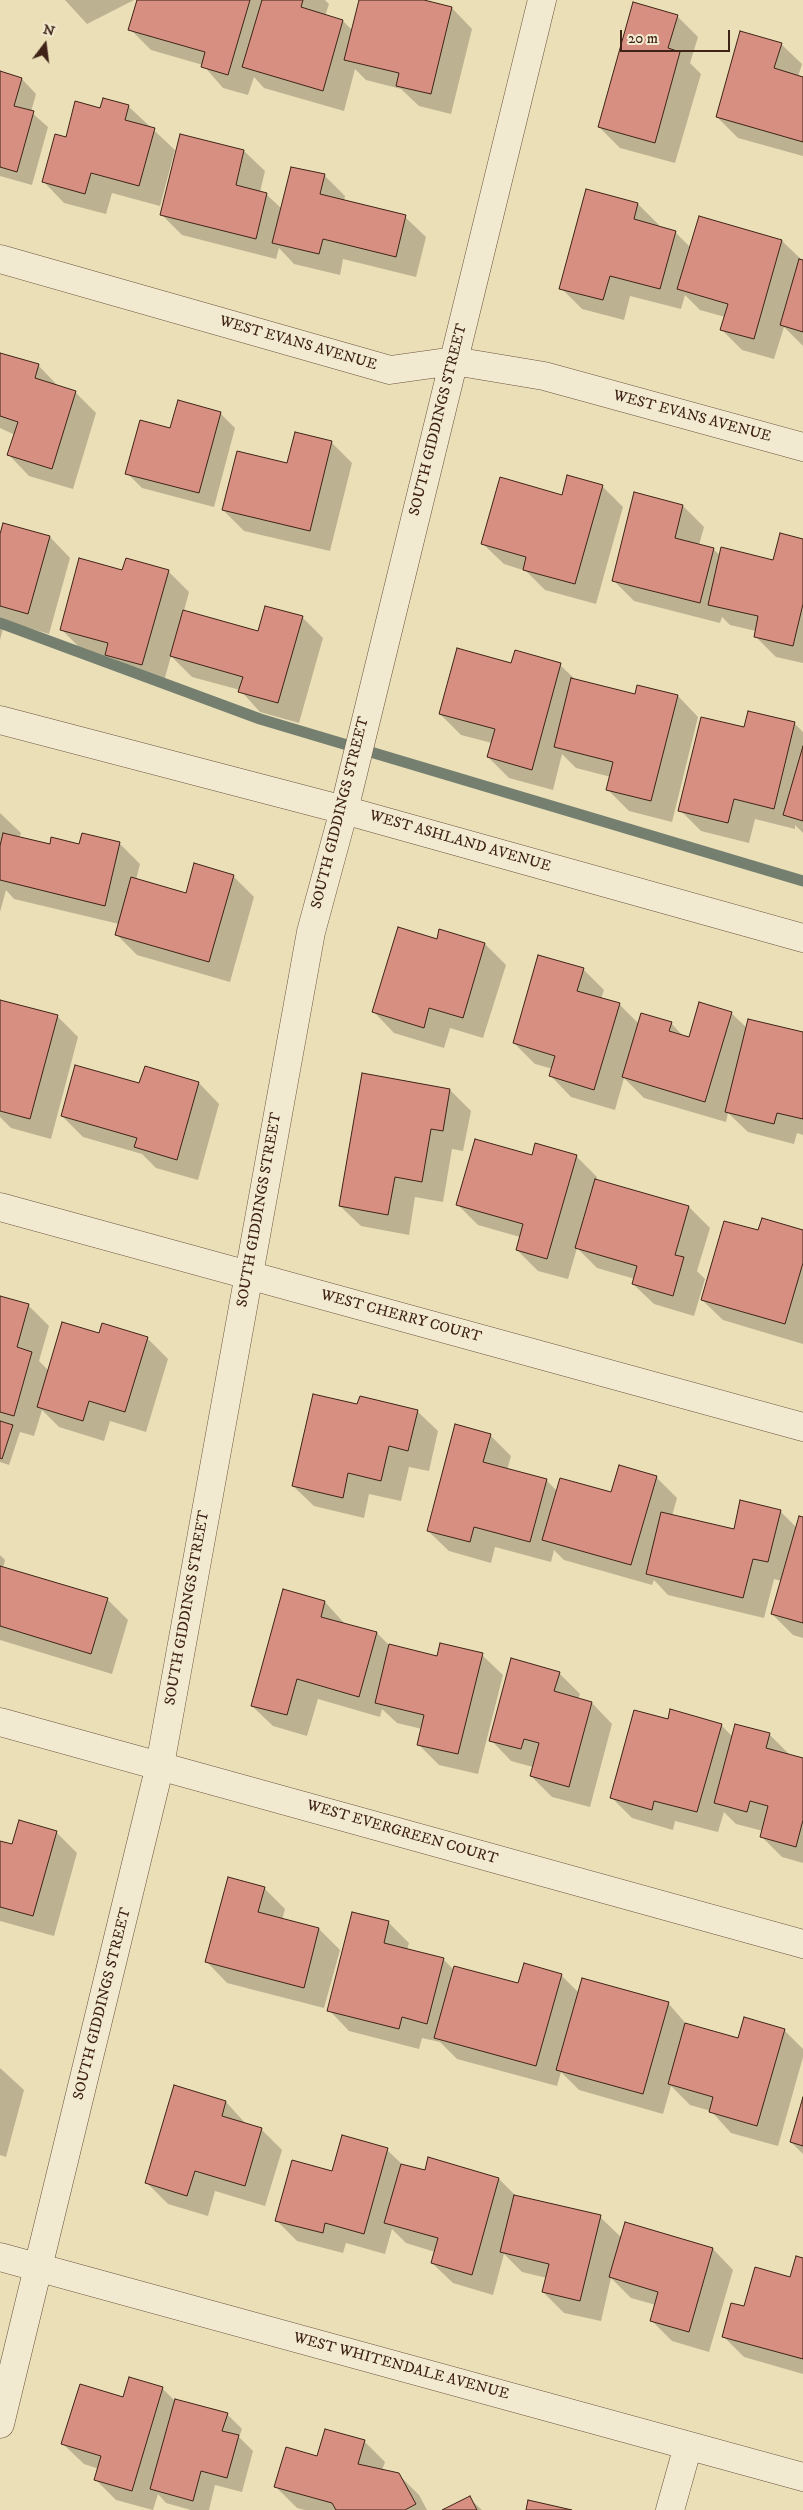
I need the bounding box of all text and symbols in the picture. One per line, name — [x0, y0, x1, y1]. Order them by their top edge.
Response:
north arrow — [20, 20, 70, 70]
text: N — [41, 20, 57, 41]
scale bar — [623, 20, 733, 52]
text: 20 m — [628, 29, 658, 48]
street label: WEST EVANS AVENUE — [217, 313, 379, 375]
street label: SOUTH GIDDINGS STREET — [406, 322, 472, 518]
street label: WEST EVANS AVENUE — [611, 387, 773, 447]
street label: SOUTH GIDDINGS STREET — [308, 715, 374, 911]
street label: WEST ASHLAND AVENUE — [367, 807, 553, 877]
street label: SOUTH GIDDINGS STREET — [234, 1111, 286, 1309]
street label: WEST CHERRY COURT — [319, 1287, 483, 1347]
street label: SOUTH GIDDINGS STREET — [162, 1509, 214, 1707]
street label: WEST EVERGREEN COURT — [304, 1797, 500, 1869]
street label: SOUTH GIDDINGS STREET — [70, 1906, 136, 2102]
street label: WEST WHITENDALE AVENUE — [291, 2330, 511, 2404]

